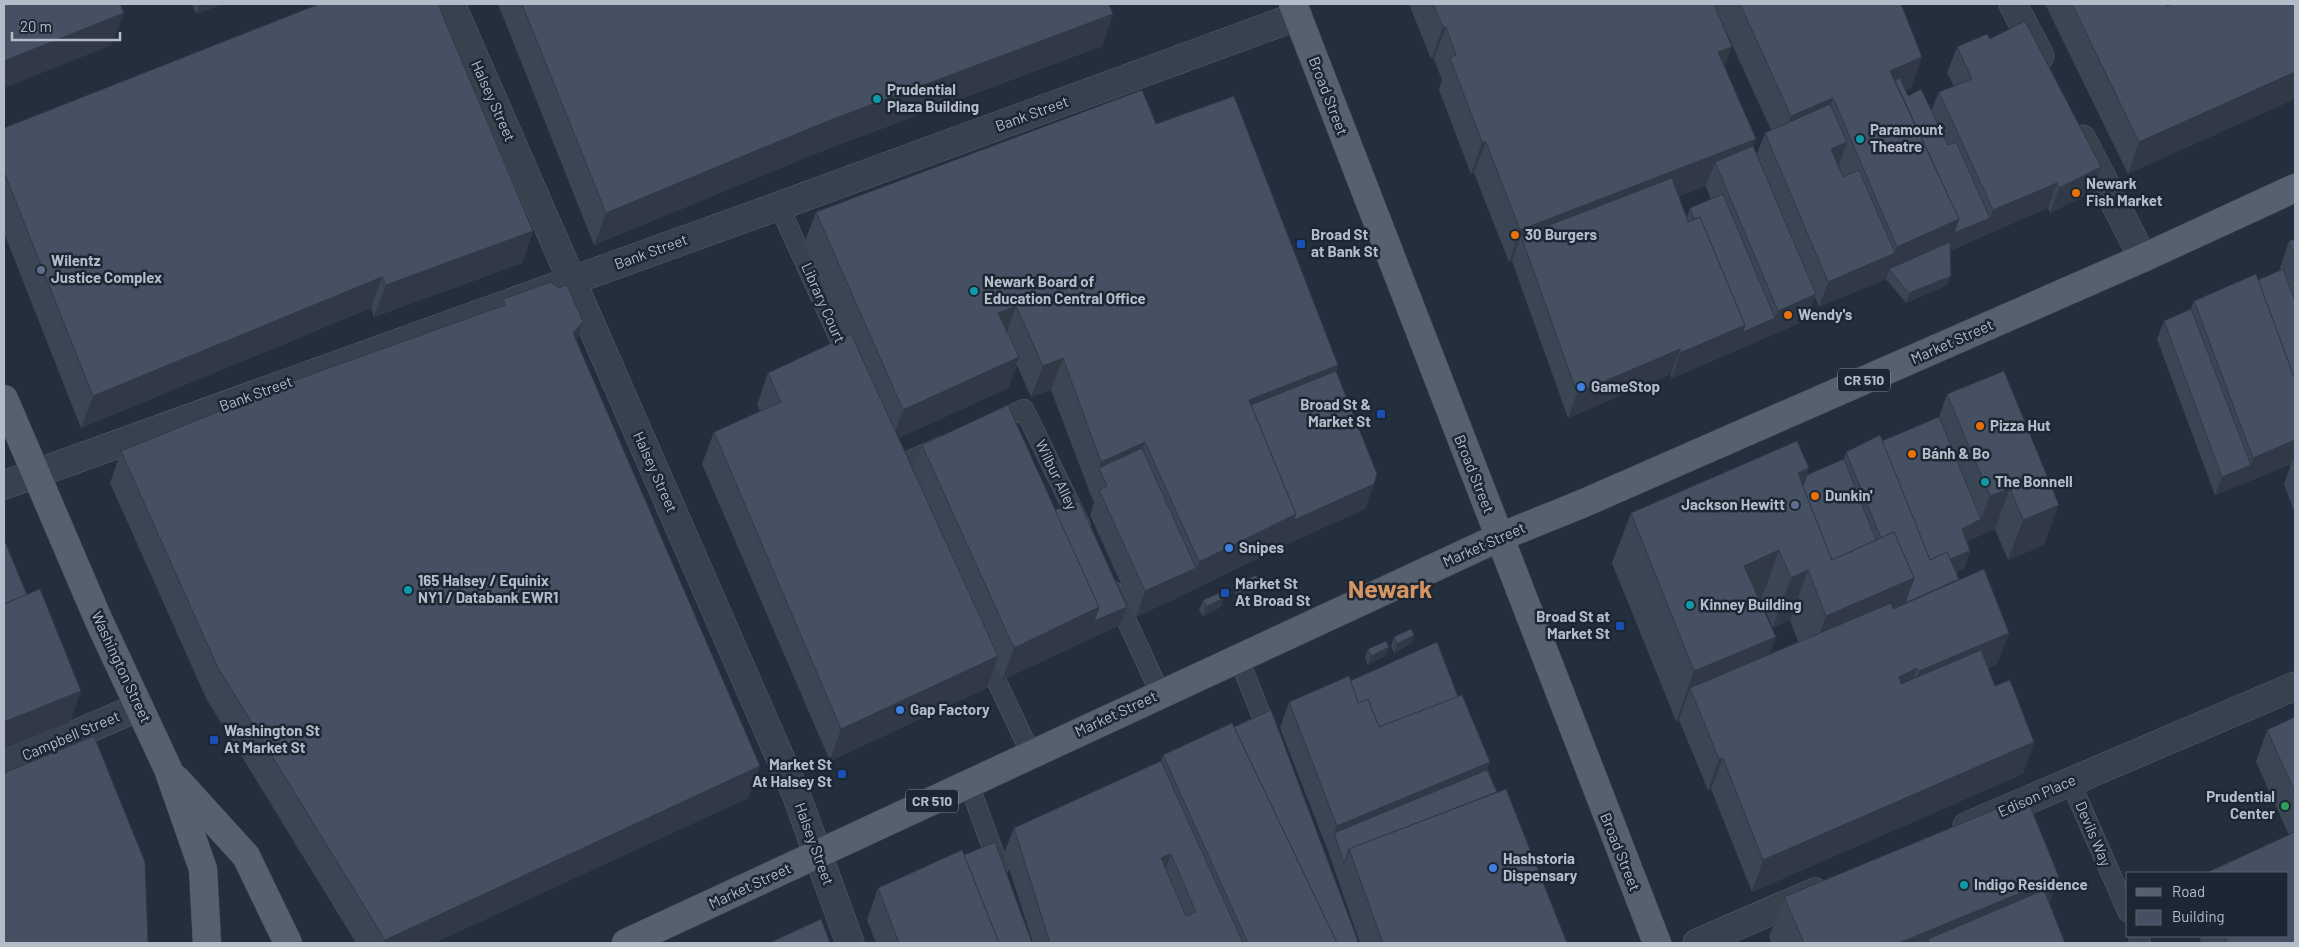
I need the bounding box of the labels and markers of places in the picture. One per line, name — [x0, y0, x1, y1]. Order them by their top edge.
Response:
place label: Prudential Plaza Building — [887, 80, 979, 115]
marker: Prudential Plaza Building — [871, 93, 883, 105]
place label: Paramount Theatre — [1870, 120, 1944, 155]
marker: Paramount Theatre — [1854, 133, 1866, 145]
place label: Newark Fish Market — [2086, 174, 2163, 209]
marker: Newark Fish Market — [2070, 187, 2082, 199]
place label: Broad St at Bank St — [1311, 225, 1379, 260]
place label: 30 Burgers — [1525, 225, 1598, 243]
marker: 30 Burgers — [1509, 229, 1521, 241]
marker: Broad St at Bank St — [1295, 238, 1307, 250]
place label: Wilentz Justice Complex — [51, 251, 162, 286]
marker: Wilentz Justice Complex — [35, 264, 47, 276]
place label: Newark Board of Education Central Office — [984, 272, 1146, 307]
marker: Newark Board of Education Central Office — [968, 285, 980, 297]
place label: Wendy's — [1798, 305, 1853, 323]
marker: Wendy's — [1782, 309, 1794, 321]
place label: GameStop — [1591, 377, 1660, 395]
marker: GameStop — [1575, 381, 1587, 393]
place label: Broad St & Market St — [1300, 395, 1371, 430]
marker: Broad St & Market St — [1375, 408, 1387, 420]
place label: Pizza Hut — [1990, 416, 2051, 434]
marker: Pizza Hut — [1974, 420, 1986, 432]
place label: Bánh & Bo — [1922, 444, 1990, 462]
marker: Bánh & Bo — [1906, 448, 1918, 460]
place label: The Bonnell — [1995, 472, 2073, 490]
marker: The Bonnell — [1979, 476, 1991, 488]
place label: Dunkin' — [1825, 486, 1873, 504]
marker: Dunkin' — [1809, 490, 1821, 502]
place label: Jackson Hewitt — [1681, 495, 1785, 513]
marker: Jackson Hewitt — [1789, 499, 1801, 511]
place label: Snipes — [1239, 538, 1285, 556]
marker: Snipes — [1223, 542, 1235, 554]
place label: 165 Halsey / Equinix NY1 / Databank EWR1 — [418, 571, 558, 606]
place label: Market St At Broad St — [1235, 574, 1311, 609]
marker: 165 Halsey / Equinix NY1 / Databank EWR1 — [402, 584, 414, 596]
marker: Market St At Broad St — [1219, 587, 1231, 599]
place label: Kinney Building — [1700, 595, 1802, 613]
marker: Kinney Building — [1684, 599, 1696, 611]
place label: Broad St at Market St — [1536, 607, 1610, 642]
marker: Broad St at Market St — [1614, 620, 1626, 632]
place label: Gap Factory — [910, 700, 990, 718]
marker: Gap Factory — [894, 704, 906, 716]
place label: Washington St At Market St — [224, 721, 320, 756]
marker: Washington St At Market St — [208, 734, 220, 746]
place label: Market St At Halsey St — [752, 755, 832, 790]
marker: Market St At Halsey St — [836, 768, 848, 780]
place label: Prudential Center — [2206, 787, 2275, 822]
marker: Prudential Center — [2279, 800, 2291, 812]
place label: Hashstoria Dispensary — [1503, 849, 1578, 884]
marker: Hashstoria Dispensary — [1487, 862, 1499, 874]
place label: Indigo Residence — [1974, 875, 2088, 893]
marker: Indigo Residence — [1958, 879, 1970, 891]

